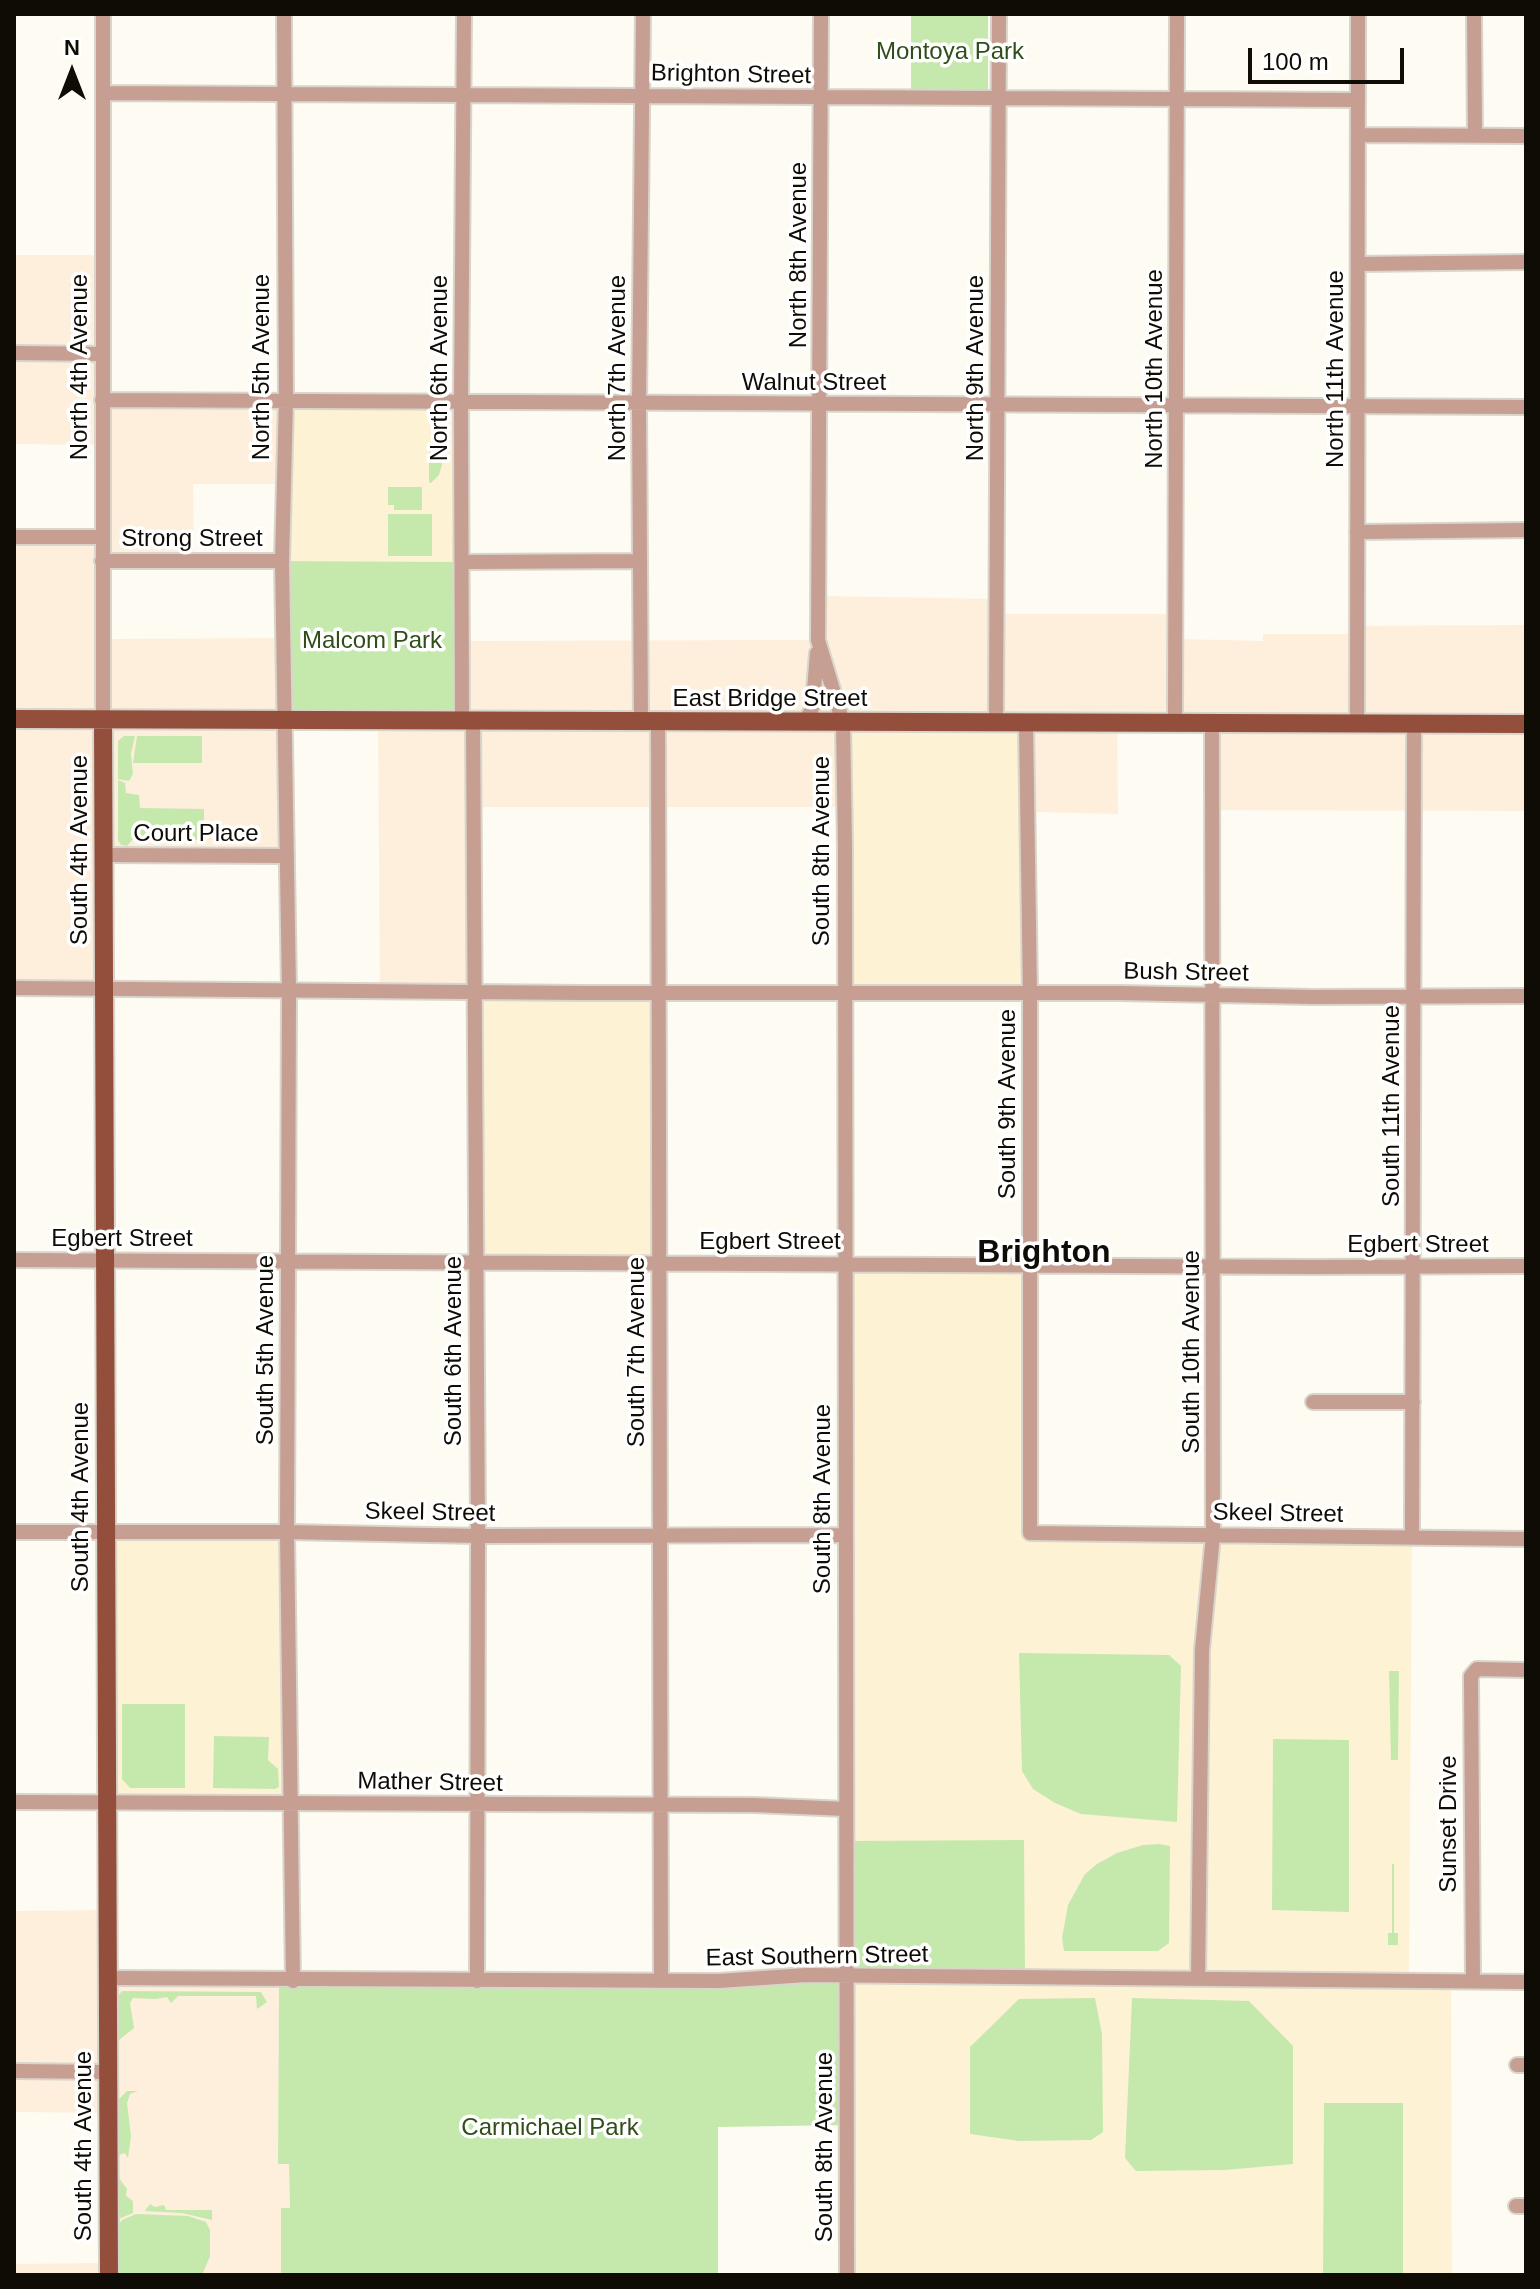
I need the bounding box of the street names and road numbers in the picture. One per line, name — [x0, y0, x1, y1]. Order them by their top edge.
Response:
street label: Brighton Street — [651, 59, 811, 91]
street label: North 8th Avenue — [785, 162, 813, 348]
street label: North 10th Avenue — [1141, 269, 1169, 469]
street label: North 11th Avenue — [1322, 270, 1350, 468]
street label: North 4th Avenue — [66, 274, 94, 460]
street label: North 5th Avenue — [248, 274, 276, 460]
street label: North 6th Avenue — [426, 275, 454, 461]
street label: North 7th Avenue — [604, 275, 632, 461]
street label: North 9th Avenue — [962, 275, 990, 461]
street label: Walnut Street — [742, 369, 886, 397]
street label: Strong Street — [121, 525, 263, 553]
street label: East Bridge Street — [673, 685, 867, 713]
street label: South 4th Avenue — [66, 755, 94, 945]
street label: South 8th Avenue — [808, 756, 836, 946]
street label: Court Place — [133, 820, 259, 848]
street label: Bush Street — [1123, 958, 1249, 988]
street label: South 11th Avenue — [1378, 1005, 1406, 1207]
street label: South 9th Avenue — [994, 1009, 1022, 1199]
street label: Egbert Street — [51, 1225, 193, 1253]
street label: Egbert Street — [699, 1228, 841, 1256]
street label: Egbert Street — [1347, 1231, 1489, 1259]
street label: South 10th Avenue — [1178, 1250, 1206, 1454]
street label: South 5th Avenue — [252, 1255, 280, 1445]
street label: South 6th Avenue — [440, 1256, 468, 1446]
street label: South 7th Avenue — [623, 1257, 651, 1447]
street label: South 4th Avenue — [67, 1402, 95, 1592]
street label: South 8th Avenue — [809, 1404, 837, 1594]
street label: Skeel Street — [364, 1497, 496, 1529]
street label: Skeel Street — [1212, 1498, 1344, 1530]
street label: Sunset Drive — [1435, 1755, 1463, 1893]
street label: Mather Street — [357, 1767, 503, 1799]
street label: East Southern Street — [705, 1941, 929, 1973]
street label: South 4th Avenue — [70, 2051, 98, 2241]
street label: South 8th Avenue — [811, 2052, 839, 2242]

